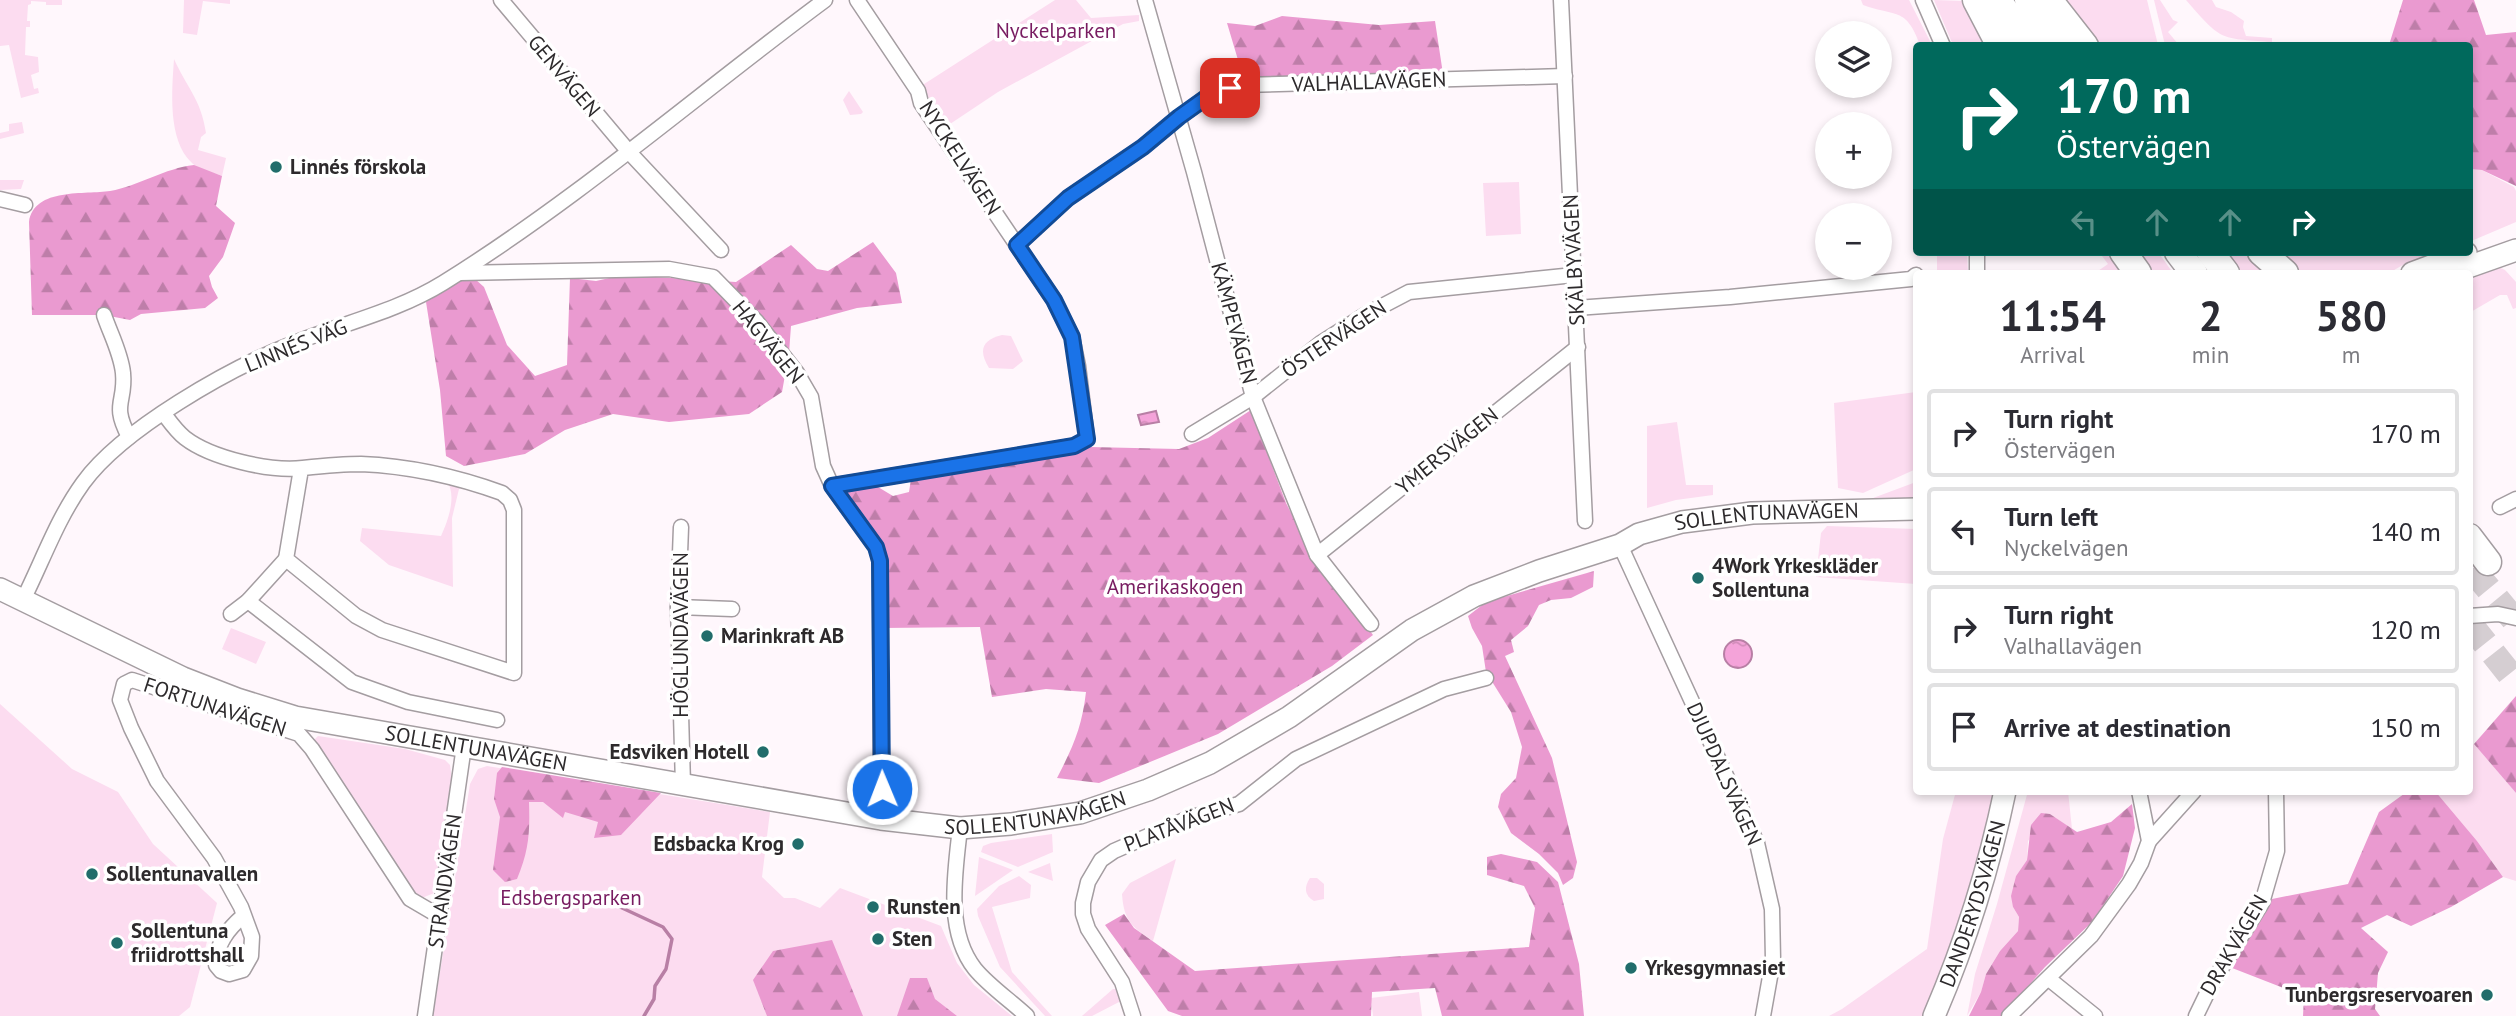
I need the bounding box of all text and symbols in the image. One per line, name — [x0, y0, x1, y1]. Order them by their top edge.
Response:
park label: Nyckelparken — [996, 17, 1116, 44]
map controls — [1815, 21, 1892, 280]
button: layers — [1815, 21, 1892, 98]
street label: GENVÄGEN — [522, 29, 607, 122]
pin — [1200, 58, 1260, 118]
text: 170 m — [2056, 63, 2191, 127]
street label: VALHALLAVÄGEN — [1290, 65, 1447, 98]
icon: arrive — [1211, 69, 1249, 107]
icon: right — [1941, 70, 2032, 161]
street label: NYCKELVÄGEN — [914, 96, 1007, 220]
button: + — [1815, 112, 1892, 189]
text: Östervägen — [2056, 125, 2211, 167]
place label: Linnés förskola — [290, 153, 426, 180]
marker: Linnés förskola — [268, 159, 284, 175]
street label: SKÄLBYVÄGEN — [1557, 194, 1590, 326]
button: − — [1815, 203, 1892, 280]
icon: left — [2065, 203, 2103, 241]
icon: ahead — [2138, 203, 2176, 241]
icon: ahead — [2211, 203, 2249, 241]
icon: right — [2284, 203, 2322, 241]
street label: KÄMPEVÄGEN — [1205, 259, 1264, 387]
text: 11:54 — [1999, 288, 2106, 343]
text: 2 — [2199, 288, 2222, 343]
text: 580 — [2315, 288, 2387, 343]
street label: HAGVÄGEN — [727, 294, 810, 389]
street label: ÖSTERVÄGEN — [1276, 294, 1391, 384]
street label: LINNÉS VÄG — [241, 313, 351, 378]
text: Arrival — [2020, 340, 2085, 369]
text: min — [2192, 340, 2229, 369]
text: m — [2342, 340, 2360, 369]
street label: YMERSVÄGEN — [1390, 401, 1503, 500]
text: Turn right — [2004, 402, 2113, 435]
icon: right — [1945, 414, 1983, 452]
text: 170 m — [2370, 417, 2441, 450]
text: Östervägen — [2004, 435, 2116, 464]
street label: SOLLENTUNAVÄGEN — [1671, 496, 1859, 536]
text: Turn left — [2004, 500, 2098, 533]
icon: left — [1945, 512, 1983, 550]
text: 140 m — [2370, 515, 2441, 548]
text: Nyckelvägen — [2004, 533, 2129, 562]
street label: HÖGLUNDAVÄGEN — [667, 552, 694, 718]
place label: 4Work Yrkeskläder Sollentuna — [1712, 552, 1879, 603]
marker: 4Work Yrkeskläder Sollentuna — [1690, 570, 1706, 586]
park label: Amerikaskogen — [1107, 573, 1243, 600]
text: Turn right — [2004, 598, 2113, 631]
icon: right — [1945, 610, 1983, 648]
text: 120 m — [2370, 613, 2441, 646]
place label: Marinkraft AB — [721, 622, 844, 649]
marker: Marinkraft AB — [699, 628, 715, 644]
text: Valhallavägen — [2004, 631, 2142, 660]
street label: FORTUNAVÄGEN — [140, 671, 290, 742]
street label: DJUPDALSVÄGEN — [1681, 698, 1768, 850]
icon: arrive — [1945, 708, 1983, 746]
text: Arrive at destination — [2004, 711, 2231, 744]
text: 150 m — [2370, 711, 2441, 744]
street label: SOLLENTUNAVÄGEN — [383, 719, 569, 777]
place label: Edsviken Hotell — [610, 738, 750, 765]
marker: Edsviken Hotell — [755, 744, 771, 760]
position arrow — [845, 752, 919, 826]
street label: SOLLENTUNAVÄGEN — [943, 784, 1129, 841]
street label: PLATÅVÄGEN — [1120, 791, 1238, 858]
street label: STRANDVÄGEN — [422, 812, 467, 950]
street label: DANDERYDSVÄGEN — [1933, 818, 2011, 991]
place label: Edsbacka Krog — [654, 830, 784, 857]
marker: Edsbacka Krog — [790, 836, 806, 852]
place label: Sollentunavallen — [106, 860, 258, 887]
marker: Sollentunavallen — [84, 866, 100, 882]
park label: Edsbergsparken — [500, 884, 642, 911]
street label: DRAKVÄGEN — [2194, 890, 2273, 1000]
place label: Runsten — [887, 893, 961, 920]
marker: Runsten — [865, 899, 881, 915]
place label: Sollentuna friidrottshall — [131, 917, 245, 968]
place label: Sten — [892, 925, 932, 952]
marker: Sten — [870, 931, 886, 947]
marker: Sollentuna friidrottshall — [109, 935, 125, 951]
place label: Yrkesgymnasiet — [1644, 954, 1786, 981]
marker: Yrkesgymnasiet — [1623, 960, 1639, 976]
place label: Tunbergsreservoaren — [2285, 981, 2473, 1008]
marker: Tunbergsreservoaren — [2479, 987, 2495, 1003]

